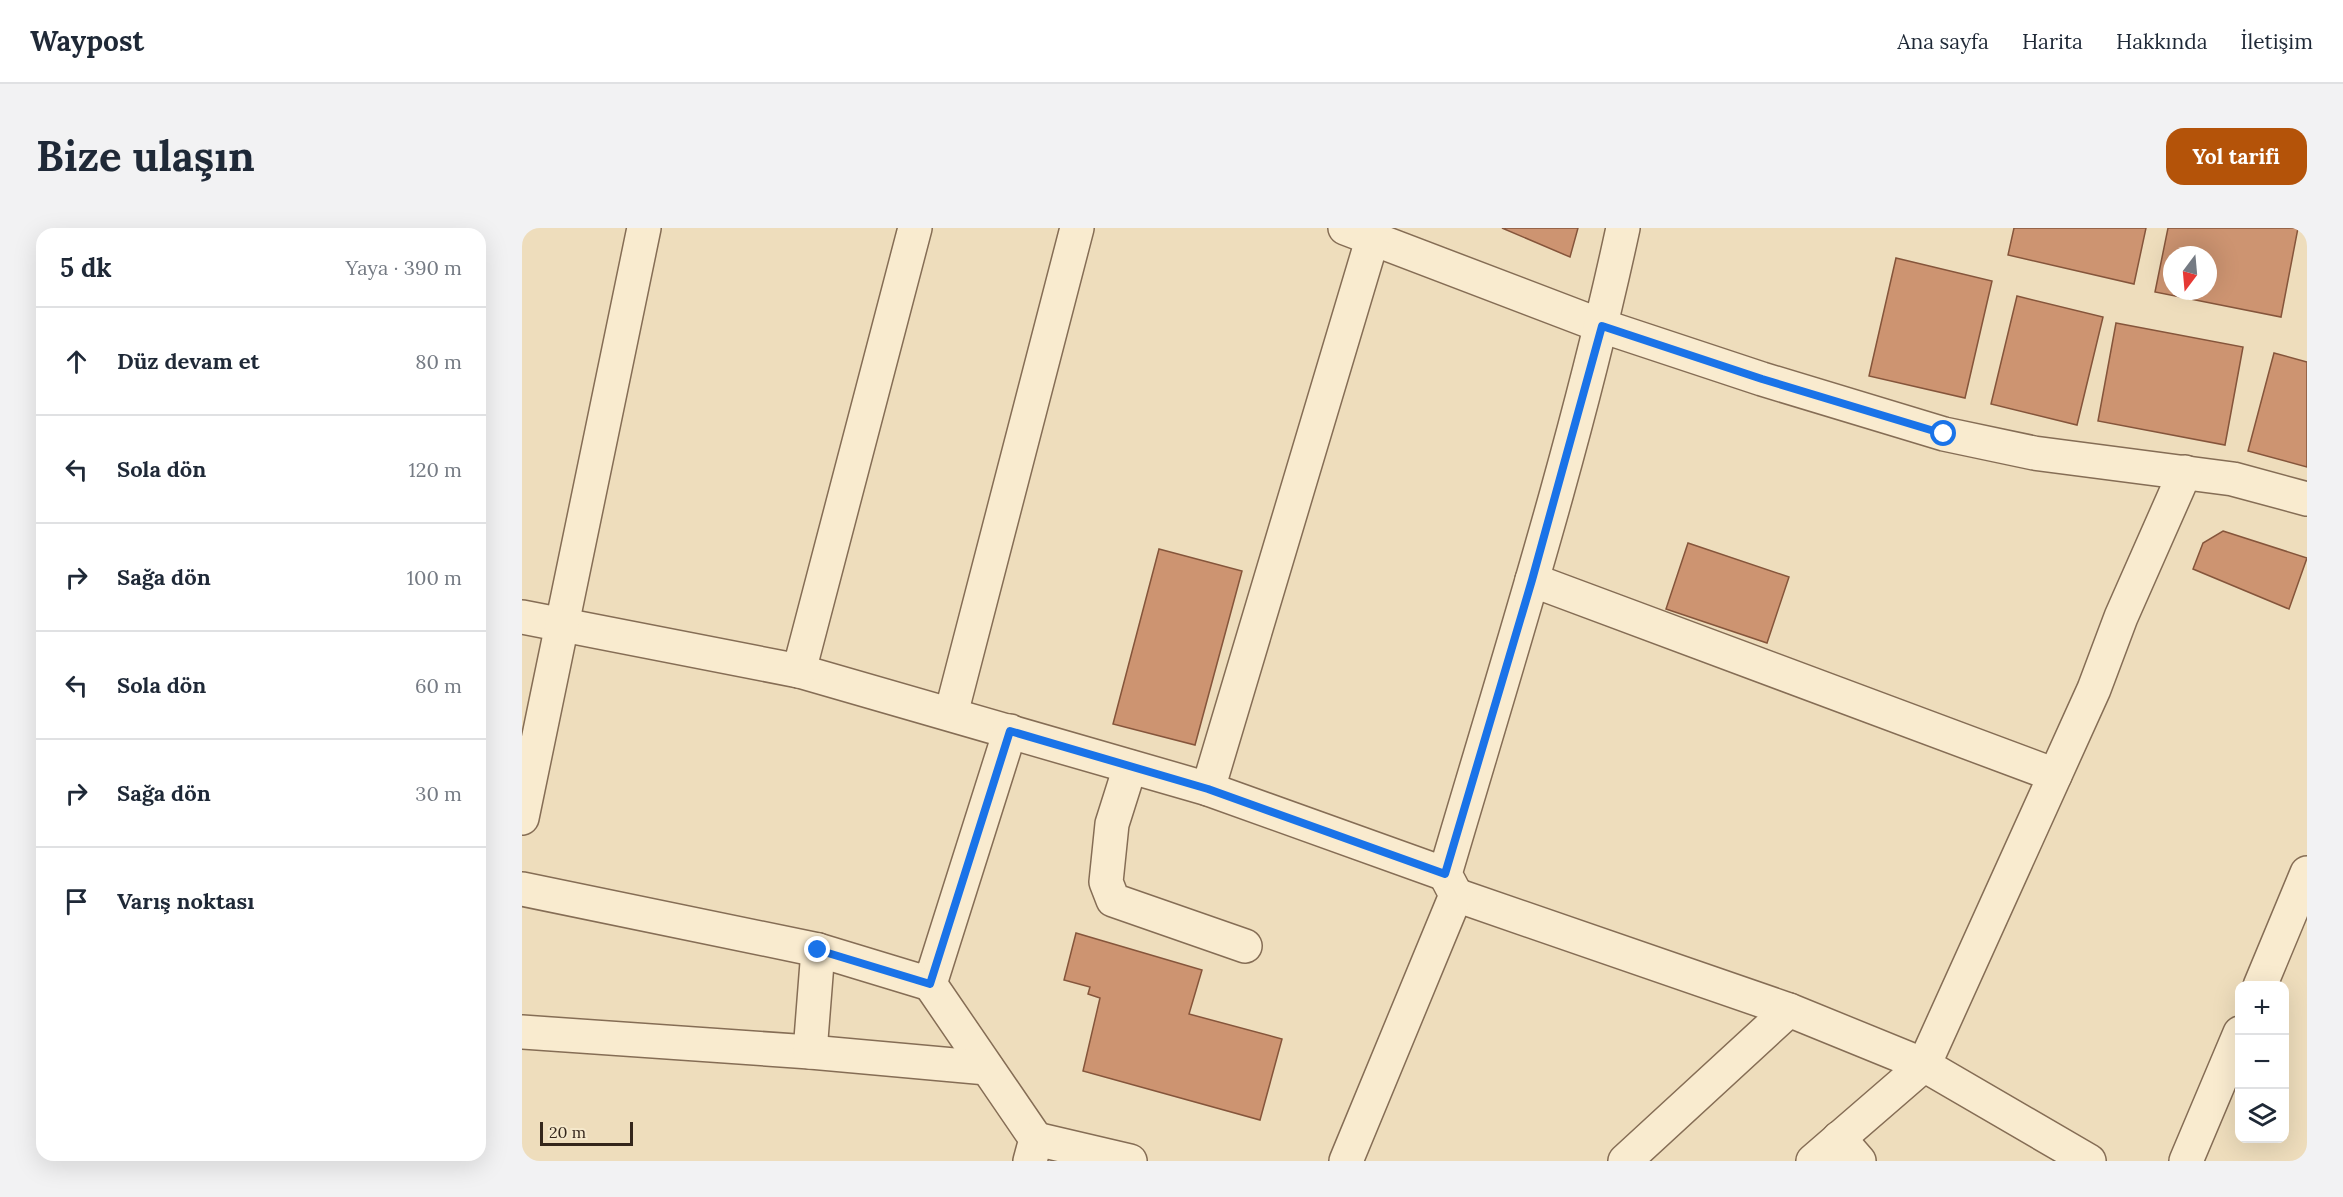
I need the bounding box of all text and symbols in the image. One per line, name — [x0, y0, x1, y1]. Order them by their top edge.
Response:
text: Waypost — [30, 23, 144, 59]
text: Ana sayfa — [1897, 28, 1989, 55]
text: Harita — [2022, 28, 2083, 55]
text: Hakkında — [2116, 28, 2208, 55]
text: İletişim — [2241, 28, 2313, 55]
button: Yol tarifi — [2166, 128, 2307, 185]
text: Bize ulaşın — [36, 129, 255, 183]
north arrow — [2163, 246, 2217, 300]
text: 5 dk — [60, 251, 112, 284]
text: Yaya · 390 m — [346, 255, 462, 280]
icon: ahead — [60, 345, 93, 378]
text: Düz devam et — [117, 347, 260, 375]
text: 80 m — [415, 349, 462, 374]
route start — [1930, 420, 1956, 446]
icon: left — [60, 453, 93, 486]
text: Sola dön — [117, 455, 206, 483]
text: 120 m — [408, 457, 462, 482]
icon: right — [60, 561, 93, 594]
text: Sağa dön — [117, 563, 211, 591]
text: 100 m — [407, 565, 462, 590]
icon: left — [60, 669, 93, 702]
text: Sola dön — [117, 671, 206, 699]
text: 60 m — [415, 673, 462, 698]
icon: right — [60, 777, 93, 810]
text: Sağa dön — [117, 779, 211, 807]
text: 30 m — [415, 781, 462, 806]
icon: arrive — [60, 885, 93, 918]
text: Varış noktası — [117, 887, 254, 915]
route end — [804, 936, 830, 962]
map controls — [2235, 981, 2289, 1143]
button: + — [2235, 981, 2289, 1035]
button: − — [2235, 1035, 2289, 1089]
button: layers — [2235, 1089, 2289, 1143]
scale bar — [540, 1119, 633, 1146]
text: 20 m — [549, 1122, 586, 1142]

